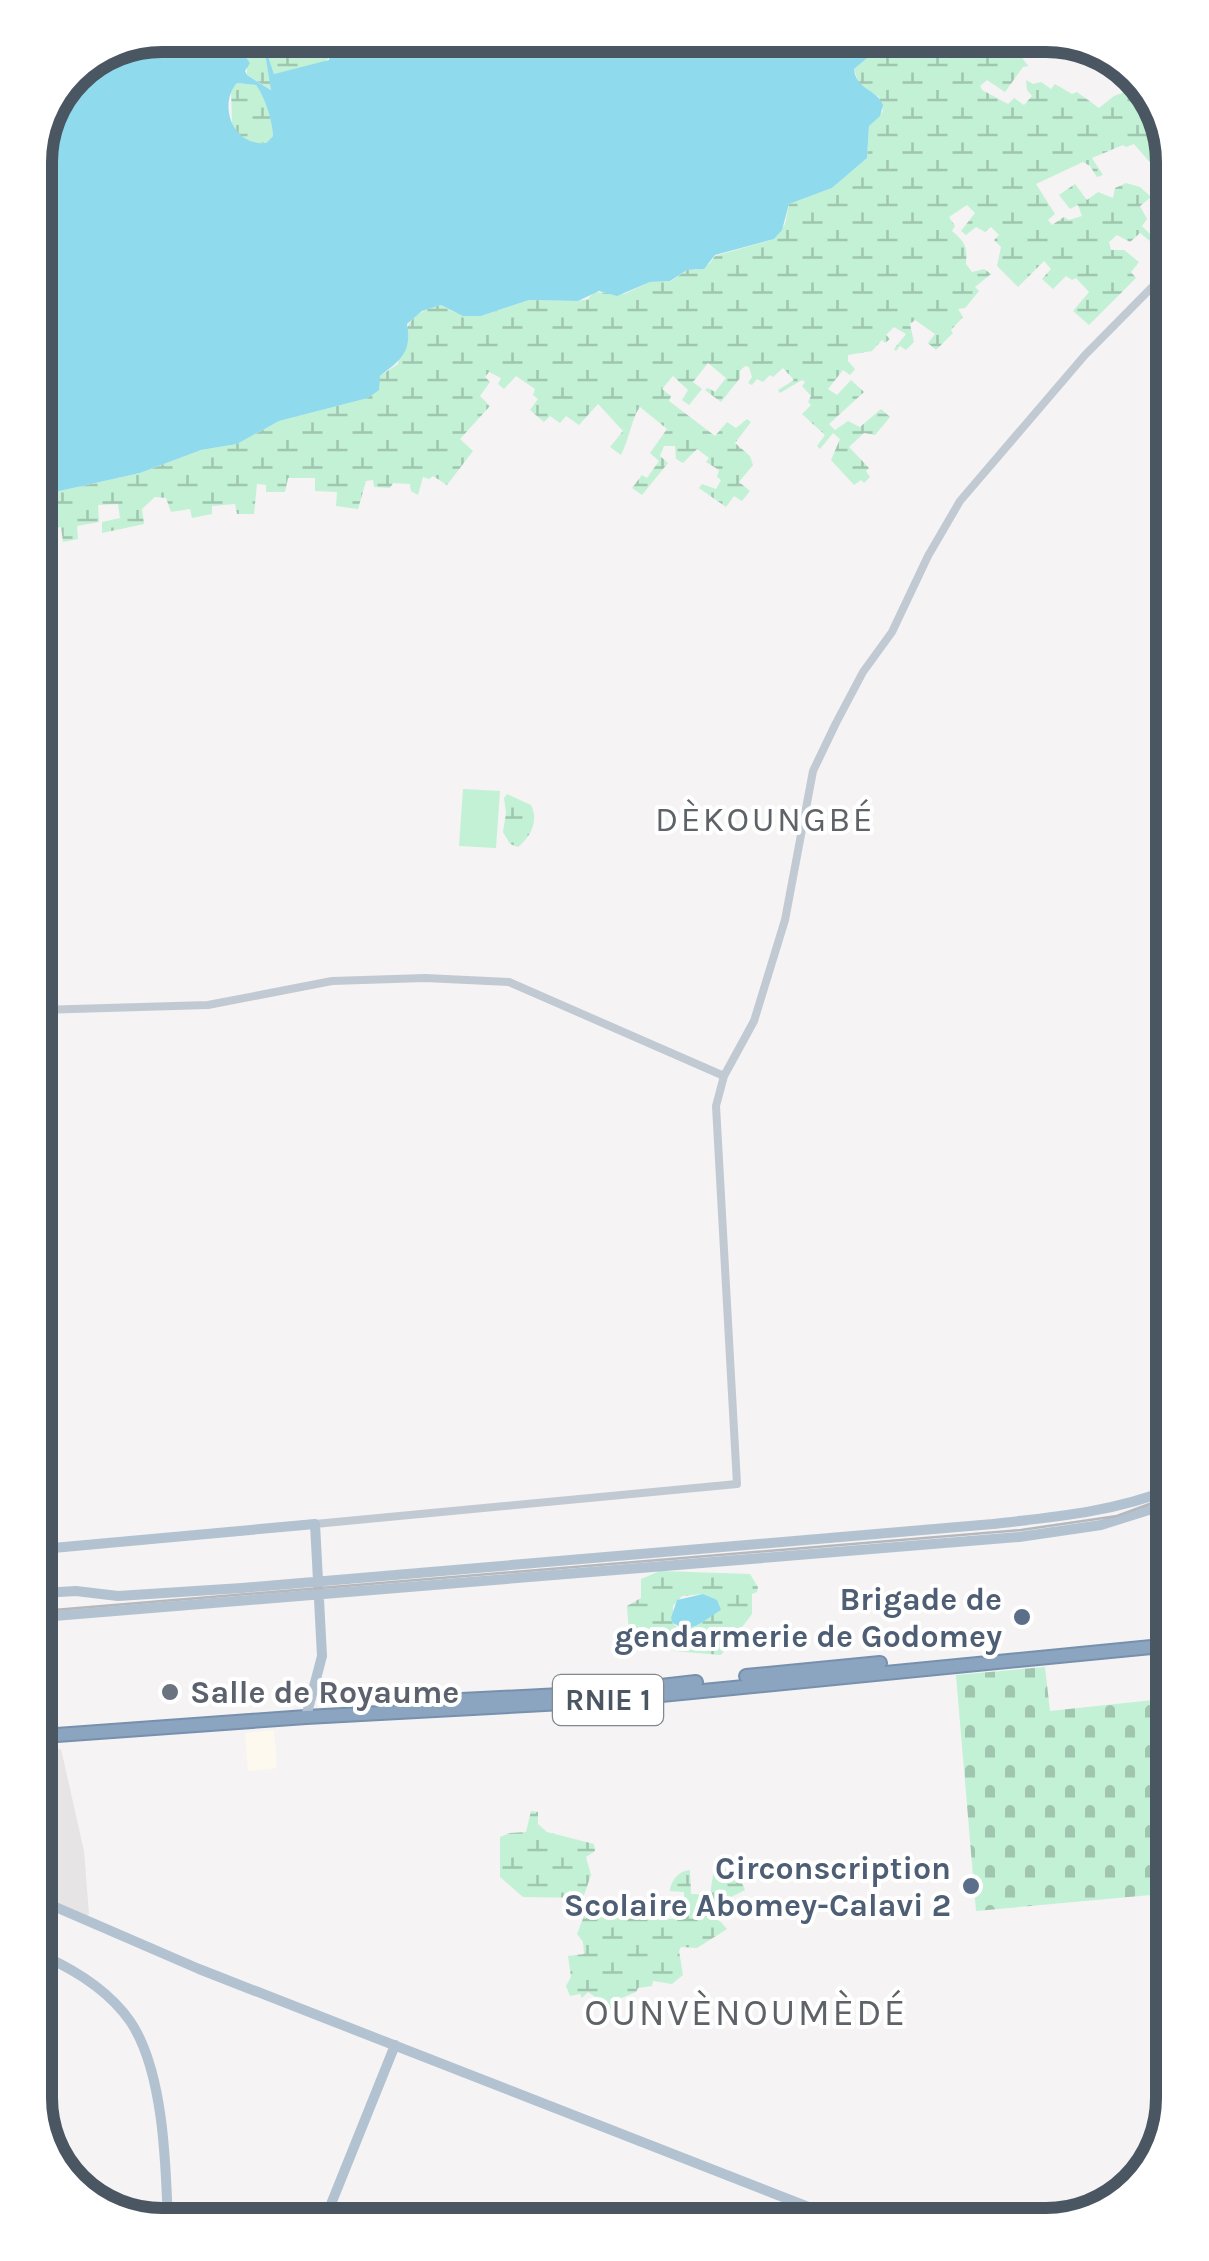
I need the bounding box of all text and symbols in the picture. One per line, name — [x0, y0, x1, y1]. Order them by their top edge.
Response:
district label: DÈKOUNGBÉ — [655, 798, 875, 840]
place label: Brigade de gendarmerie de Godomey — [614, 1581, 1002, 1655]
marker: Brigade de gendarmerie de Godomey — [1011, 1606, 1033, 1628]
place label: Salle de Royaume — [190, 1674, 459, 1711]
road number: RNIE 1 — [553, 1675, 663, 1725]
marker: Salle de Royaume — [159, 1681, 181, 1703]
place label: Circonscription Scolaire Abomey-Calavi 2 — [564, 1850, 951, 1924]
marker: Circonscription Scolaire Abomey-Calavi 2 — [960, 1875, 982, 1897]
district label: OUNVÈNOUMÈDÉ — [584, 1989, 908, 2035]

